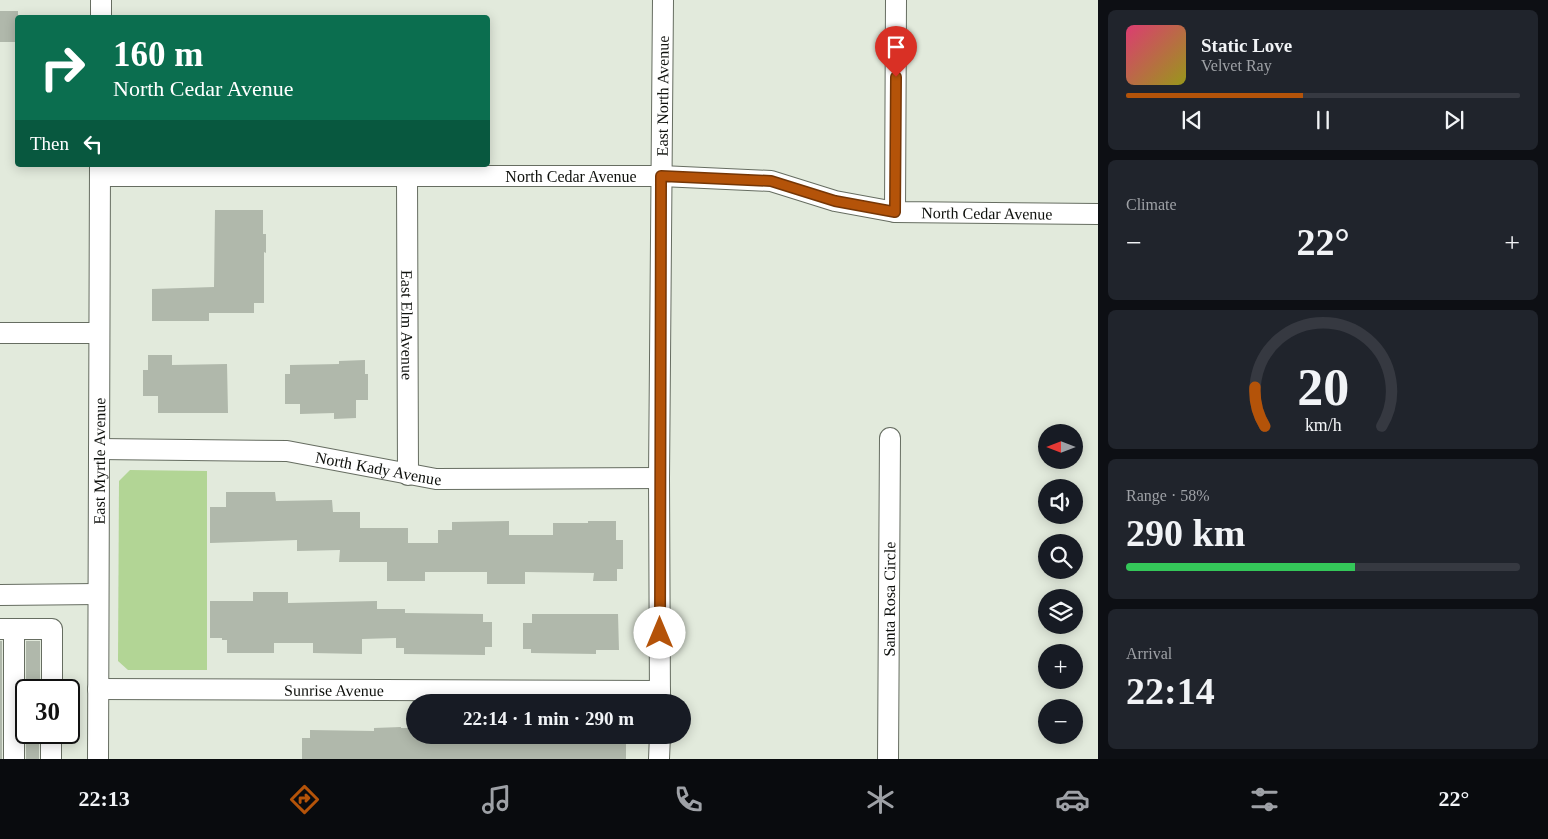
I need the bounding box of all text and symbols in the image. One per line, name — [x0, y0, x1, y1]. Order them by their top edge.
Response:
pin — [875, 26, 917, 77]
icon: arrive — [882, 33, 910, 61]
icon: right — [30, 35, 95, 100]
text: 160 m — [113, 35, 203, 74]
text: Static Love — [1201, 35, 1292, 56]
street label: East North Avenue — [654, 36, 672, 156]
text: Velvet Ray — [1201, 57, 1272, 74]
text: North Cedar Avenue — [113, 76, 293, 101]
icon: previous — [1178, 106, 1206, 134]
icon: pause — [1309, 106, 1337, 134]
icon: next — [1440, 106, 1468, 134]
icon: left — [79, 130, 107, 158]
text: Then — [30, 133, 69, 154]
street label: North Cedar Avenue — [505, 168, 637, 185]
text: Climate — [1126, 196, 1177, 213]
street label: North Cedar Avenue — [921, 204, 1053, 223]
text: 22° — [1296, 221, 1350, 263]
text: − — [1126, 227, 1142, 258]
text: + — [1504, 227, 1520, 258]
street label: East Elm Avenue — [398, 270, 416, 380]
text: 20 — [1297, 359, 1349, 416]
street label: East Myrtle Avenue — [91, 398, 109, 524]
text: km/h — [1305, 415, 1341, 435]
north arrow — [1038, 424, 1082, 469]
map controls — [1038, 424, 1083, 744]
street label: North Kady Avenue — [314, 449, 441, 488]
button: sound — [1038, 479, 1083, 524]
text: Range · 58% — [1126, 487, 1210, 504]
text: 290 km — [1126, 512, 1245, 554]
button: search — [1038, 534, 1083, 579]
street label: Santa Rosa Circle — [881, 542, 898, 656]
button: layers — [1038, 589, 1083, 634]
position arrow — [633, 606, 685, 658]
button: + — [1038, 644, 1083, 689]
text: Arrival — [1126, 645, 1172, 662]
text: 22:14 — [1126, 670, 1215, 712]
speed limit sign: 30 — [15, 679, 80, 744]
street label: Sunrise Avenue — [284, 682, 384, 699]
button: − — [1038, 699, 1083, 744]
text: 22:14 · 1 min · 290 m — [463, 708, 634, 729]
icon: directions — [287, 782, 322, 817]
icon: music — [479, 782, 514, 817]
icon: phone — [671, 782, 706, 817]
icon: climate — [863, 782, 898, 817]
icon: car — [1055, 782, 1090, 817]
icon: filters — [1247, 782, 1282, 817]
text: 22:13 — [78, 786, 130, 811]
text: 22° — [1439, 786, 1469, 811]

